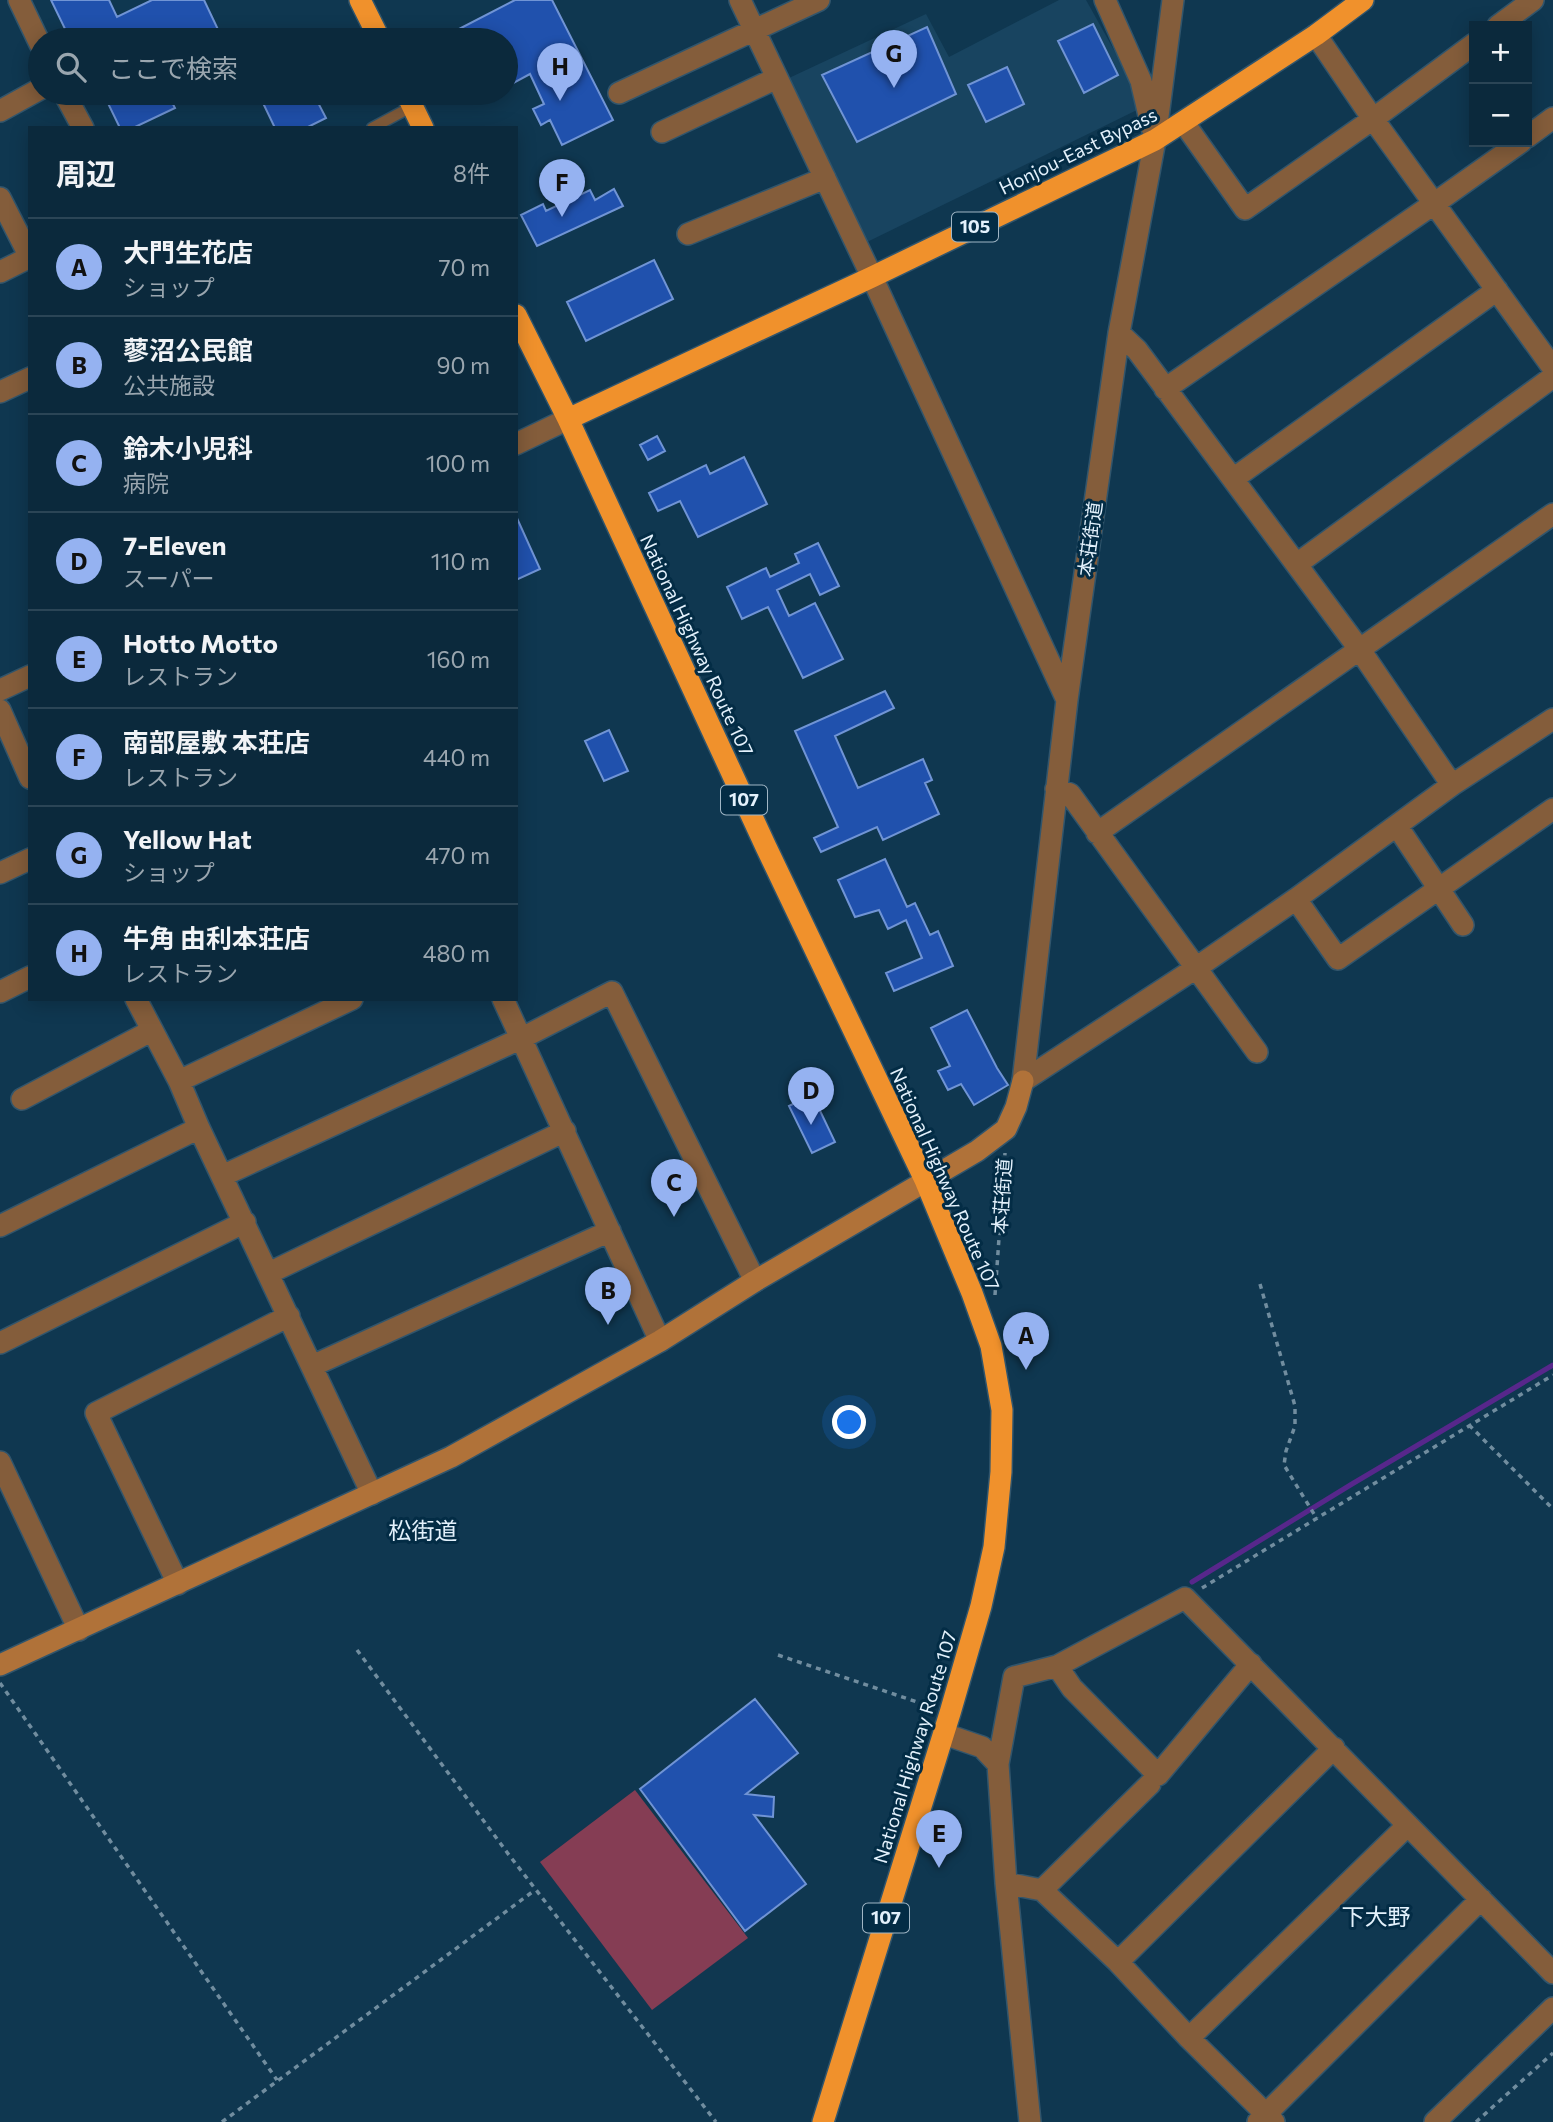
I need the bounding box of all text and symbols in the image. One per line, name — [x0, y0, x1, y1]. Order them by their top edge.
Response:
map controls — [1469, 21, 1532, 147]
button: + — [1469, 21, 1532, 84]
search box — [28, 28, 518, 105]
pin: G — [871, 30, 917, 88]
pin: H — [537, 43, 583, 101]
icon: search — [52, 48, 90, 86]
text: ここで検索 — [108, 52, 238, 83]
button: − — [1469, 84, 1532, 147]
street label: Honjou-East Bypass — [995, 102, 1161, 199]
text: 周辺 — [56, 154, 116, 191]
text: 8件 — [453, 159, 490, 187]
pin: F — [539, 159, 585, 217]
road number: 105 — [952, 212, 998, 242]
text: 大門生花店 — [123, 236, 253, 267]
text: A — [71, 253, 87, 281]
text: 70 m — [438, 253, 490, 281]
text: ショップ — [123, 273, 215, 301]
text: 蓼沼公民館 — [123, 334, 253, 365]
text: B — [71, 351, 87, 379]
text: 90 m — [437, 351, 490, 379]
text: 公共施設 — [123, 371, 215, 399]
text: 鈴木小児科 — [123, 432, 253, 463]
text: C — [71, 449, 87, 477]
text: 100 m — [426, 449, 490, 477]
text: 病院 — [123, 469, 169, 497]
street label: 本荘街道 — [1073, 500, 1106, 578]
text: 7-Eleven — [123, 529, 227, 560]
street label: National Highway Route 107 — [636, 530, 759, 759]
text: D — [71, 547, 87, 575]
text: 110 m — [431, 547, 490, 575]
text: スーパー — [123, 564, 215, 592]
text: Hotto Motto — [123, 627, 278, 658]
text: E — [72, 645, 86, 673]
text: 160 m — [427, 645, 490, 673]
text: レストラン — [123, 662, 238, 690]
text: 南部屋敷 本荘店 — [123, 726, 310, 757]
text: F — [72, 743, 86, 771]
text: 440 m — [423, 743, 490, 771]
text: レストラン — [123, 763, 238, 791]
road number: 107 — [721, 786, 767, 814]
text: Yellow Hat — [123, 823, 252, 854]
text: G — [71, 841, 87, 869]
text: 470 m — [425, 841, 490, 869]
text: ショップ — [123, 858, 215, 886]
text: 牛角 由利本荘店 — [123, 922, 310, 953]
text: H — [70, 939, 88, 967]
text: 480 m — [423, 939, 490, 967]
text: レストラン — [123, 959, 238, 987]
street label: National Highway Route 107 — [886, 1064, 1005, 1294]
pin: D — [788, 1067, 834, 1125]
street label: 本荘街道 — [987, 1157, 1016, 1235]
pin: C — [651, 1159, 697, 1217]
pin: B — [585, 1267, 631, 1325]
pin: A — [1003, 1312, 1049, 1370]
your location — [832, 1405, 866, 1439]
district label: 松街道 — [389, 1516, 458, 1544]
street label: National Highway Route 107 — [868, 1628, 961, 1866]
pin: E — [916, 1810, 962, 1868]
district label: 下大野 — [1342, 1902, 1411, 1930]
road number: 107 — [863, 1904, 909, 1932]

